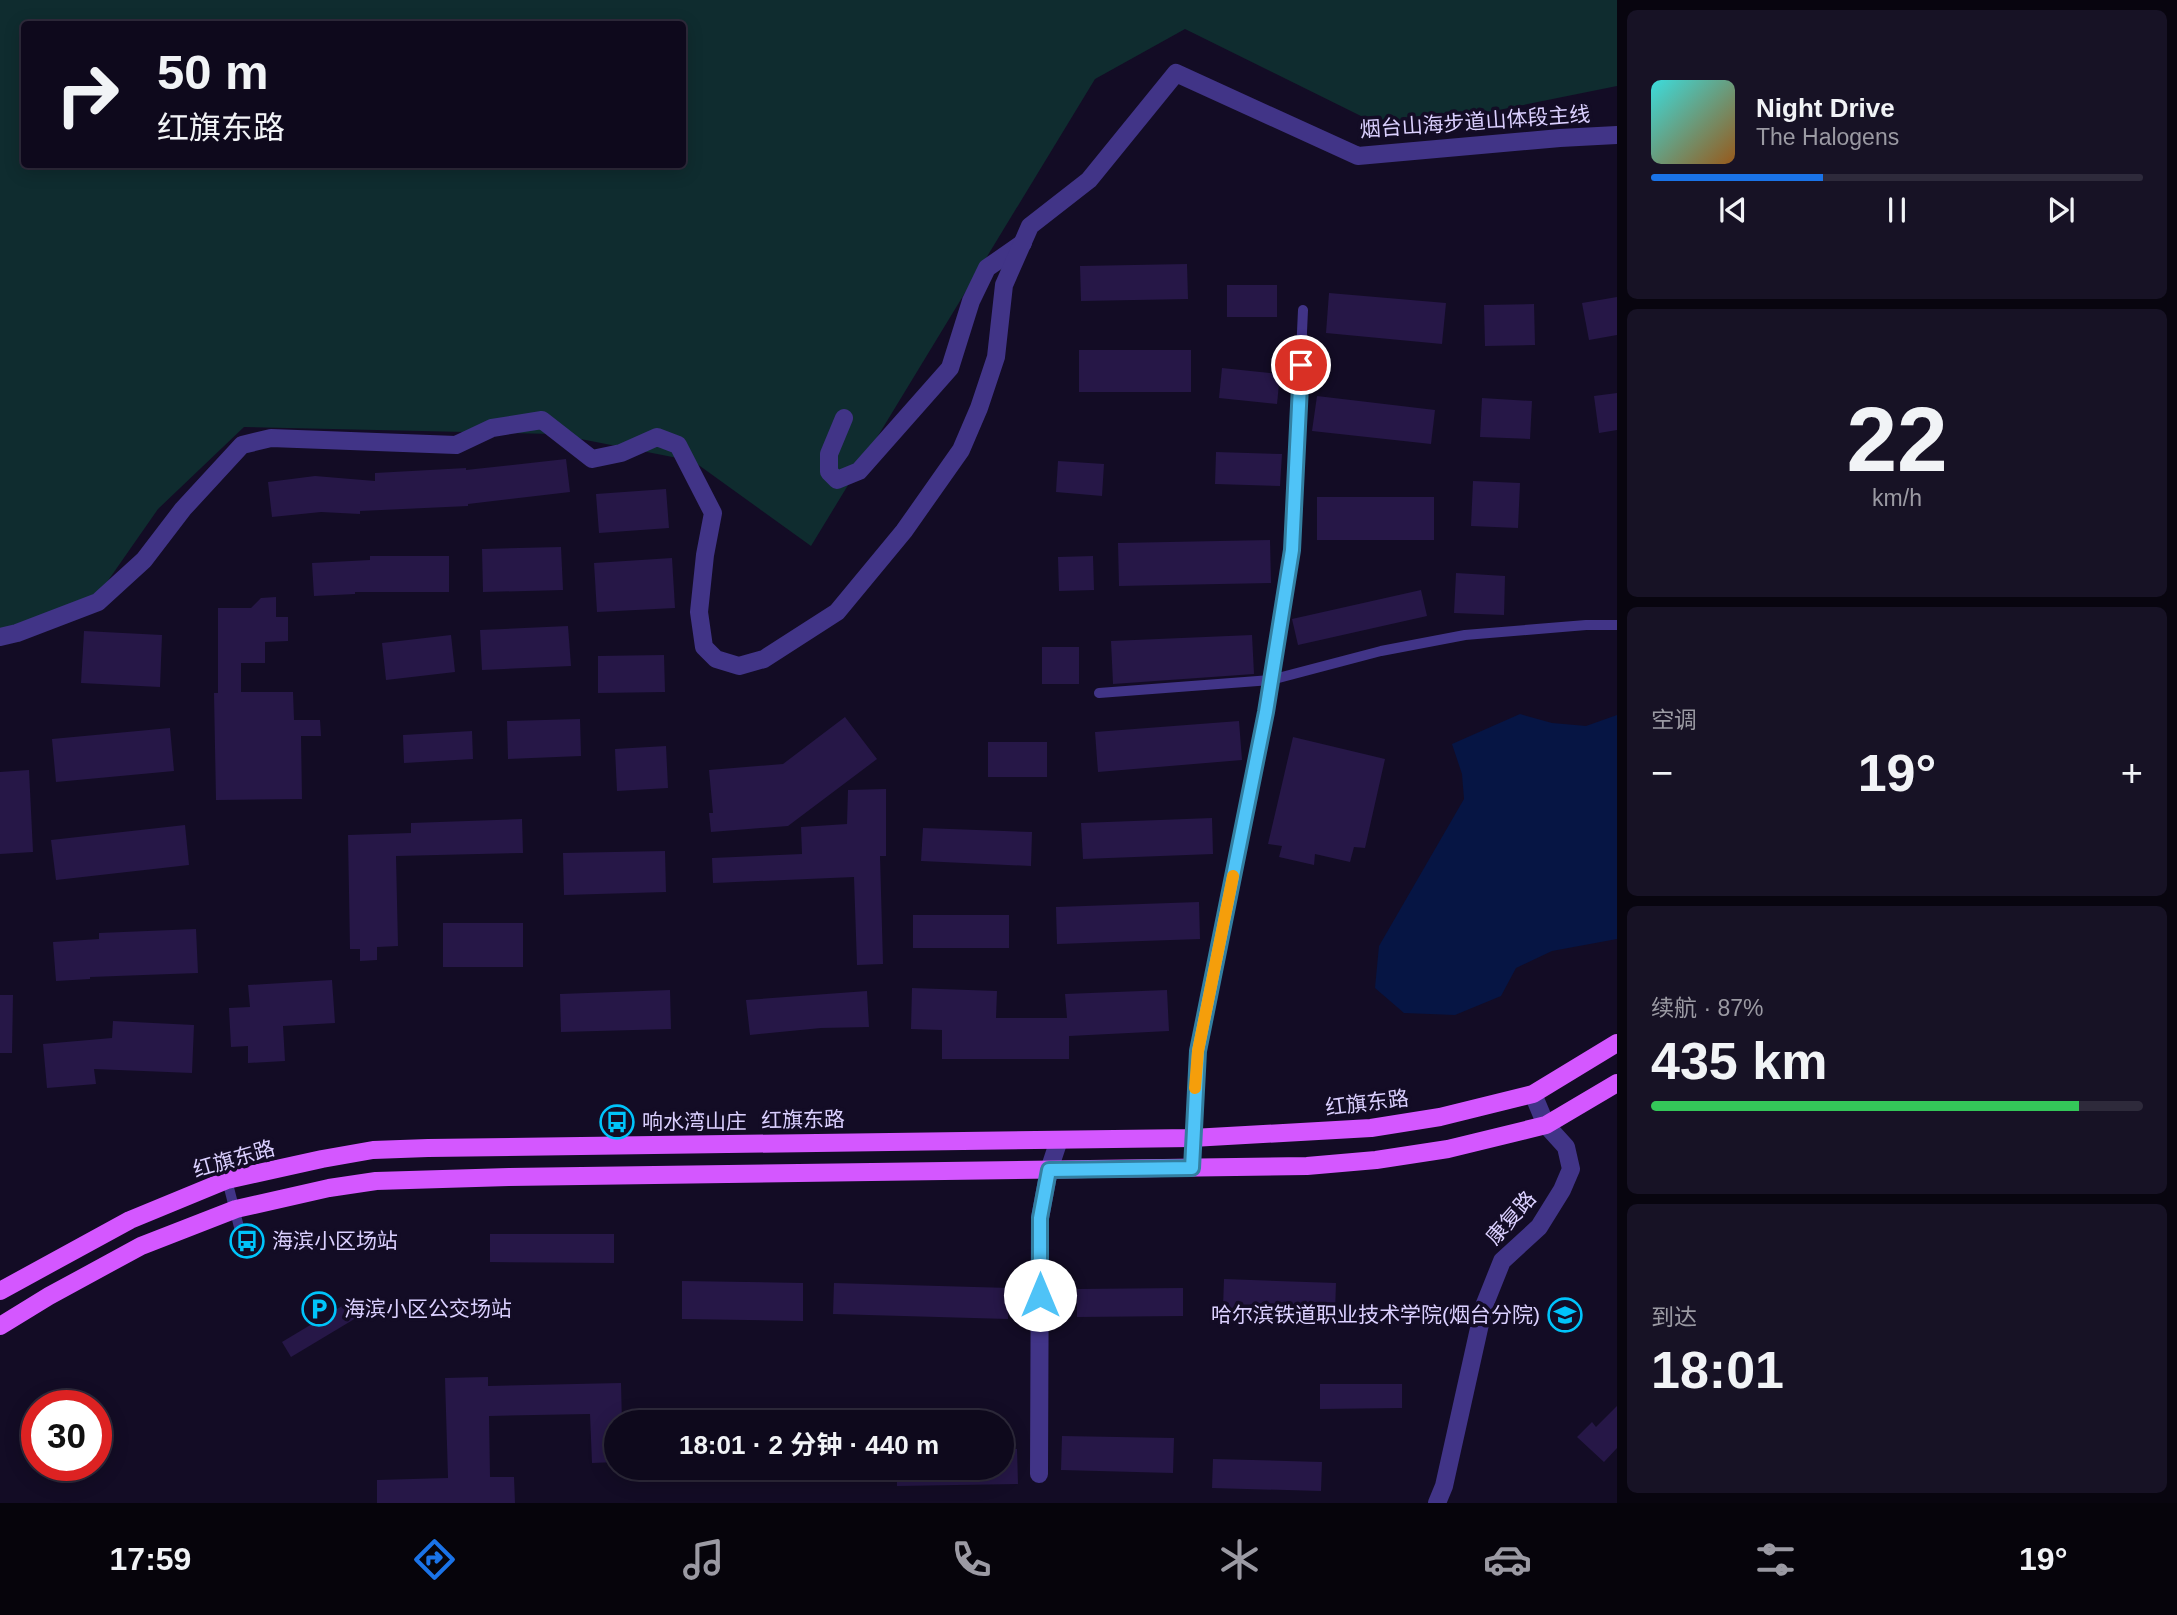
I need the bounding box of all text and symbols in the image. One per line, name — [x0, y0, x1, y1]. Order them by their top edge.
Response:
text: 50 m — [157, 45, 269, 99]
icon: right — [42, 49, 133, 140]
text: Night Drive — [1756, 93, 1895, 123]
street label: 烟台山海步道山体段主线 — [1359, 102, 1591, 141]
text: 红旗东路 — [157, 110, 285, 146]
text: The Halogens — [1756, 124, 1899, 150]
icon: previous — [1714, 191, 1752, 229]
icon: pause — [1878, 191, 1916, 229]
icon: next — [2042, 191, 2080, 229]
pin — [1271, 335, 1331, 395]
icon: arrive — [1282, 346, 1320, 384]
text: 22 — [1846, 389, 1948, 490]
text: km/h — [1872, 485, 1922, 511]
text: 空调 — [1651, 707, 1697, 733]
text: 19° — [1858, 744, 1936, 802]
text: − — [1651, 752, 1673, 794]
text: + — [2121, 752, 2143, 794]
text: 续航 · 87% — [1651, 995, 1763, 1021]
text: 435 km — [1651, 1032, 1827, 1090]
street label: 红旗东路 — [1324, 1086, 1410, 1119]
bus stop icon: 响水湾山庄 — [598, 1103, 636, 1141]
street label: 红旗东路 — [761, 1107, 845, 1132]
place label: 响水湾山庄 — [642, 1110, 747, 1133]
street label: 红旗东路 — [190, 1136, 277, 1181]
street label: 康复路 — [1481, 1186, 1540, 1249]
bus stop icon: 海滨小区场站 — [228, 1222, 266, 1260]
place label: 海滨小区场站 — [272, 1229, 398, 1252]
position arrow — [1003, 1258, 1077, 1332]
parking icon: 海滨小区公交场站 — [300, 1290, 338, 1328]
school or university icon: 哈尔滨铁道职业技术学院(烟台分院) — [1546, 1296, 1584, 1334]
place label: 海滨小区公交场站 — [344, 1297, 512, 1320]
place label: 哈尔滨铁道职业技术学院(烟台分院) — [1211, 1303, 1540, 1326]
text: 到达 — [1651, 1304, 1697, 1330]
text: 18:01 — [1651, 1341, 1784, 1399]
speed limit sign: 30 — [21, 1390, 112, 1481]
text: 18:01 · 2 分钟 · 440 m — [679, 1430, 939, 1460]
icon: directions — [410, 1535, 459, 1584]
icon: music — [679, 1535, 728, 1584]
icon: phone — [947, 1535, 996, 1584]
icon: climate — [1215, 1535, 1264, 1584]
icon: car — [1483, 1535, 1532, 1584]
icon: filters — [1751, 1535, 1800, 1584]
text: 17:59 — [110, 1541, 191, 1577]
text: 19° — [2019, 1541, 2067, 1577]

